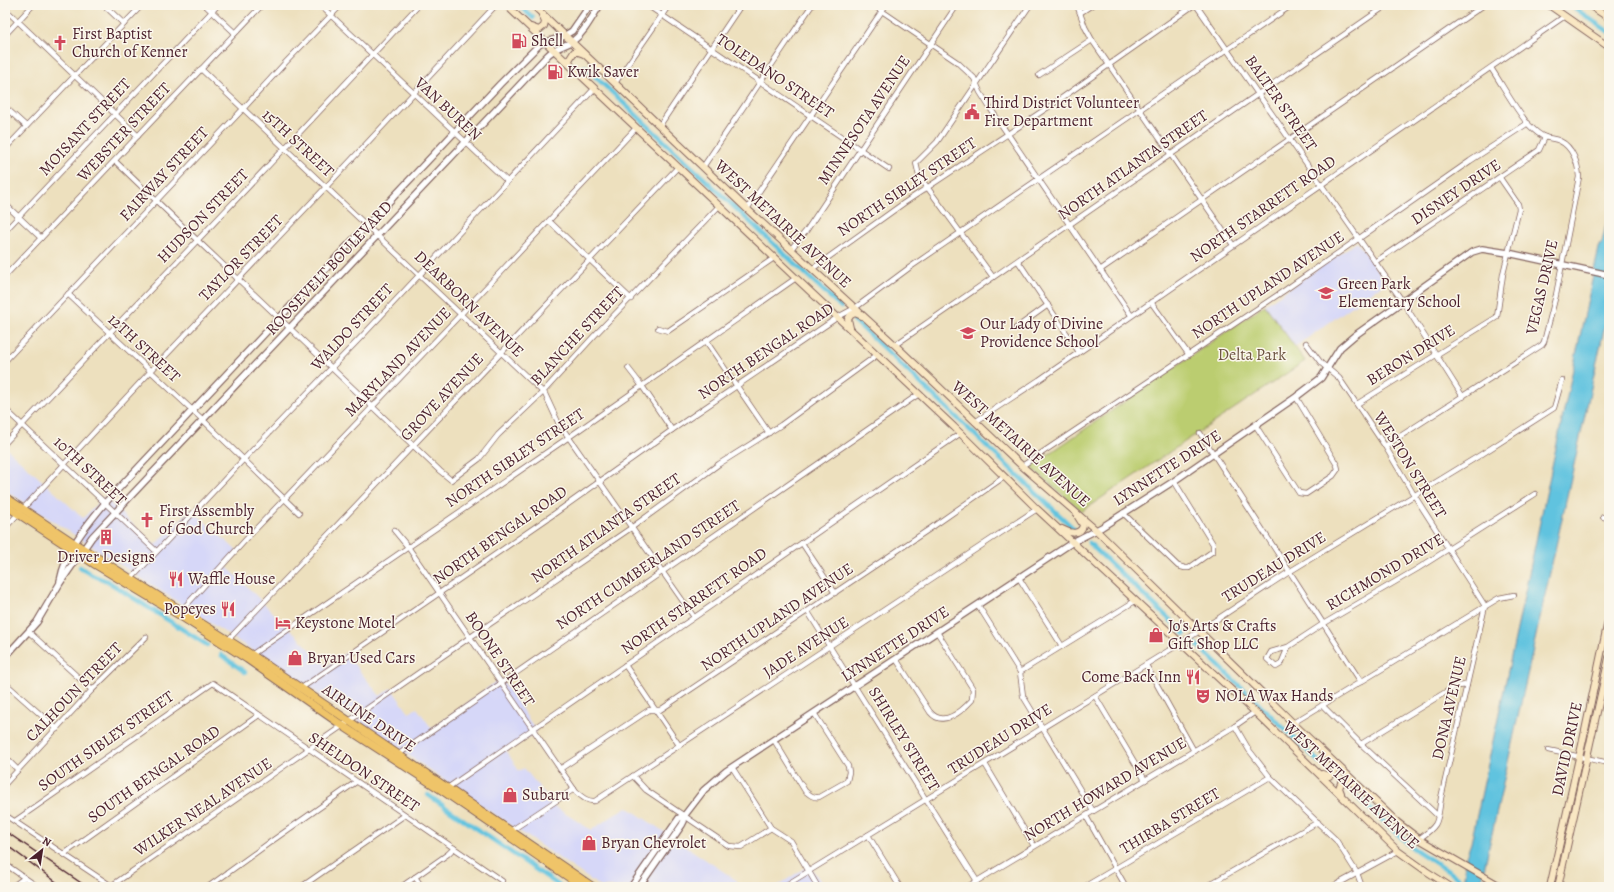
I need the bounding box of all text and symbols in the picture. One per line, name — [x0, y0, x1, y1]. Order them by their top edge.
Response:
place label: First Baptist Church of Kenner — [72, 23, 188, 63]
street label: TOLEDANO STREET — [712, 28, 838, 124]
place label: Shell — [531, 30, 563, 52]
fuel station icon: Shell — [510, 32, 528, 50]
church icon: First Baptist Church of Kenner — [51, 34, 69, 52]
street label: MINNESOTA AVENUE — [812, 51, 916, 189]
street label: BALTER STREET — [1240, 51, 1322, 155]
place label: Kwik Saver — [567, 61, 639, 83]
fuel station icon: Kwik Saver — [546, 63, 564, 81]
street label: VAN BUREN — [409, 72, 486, 146]
street label: MOISANT STREET — [34, 73, 136, 181]
street label: WEBSTER STREET — [72, 77, 176, 187]
place label: Third District Volunteer Fire Department — [984, 92, 1139, 132]
public building icon: Third District Volunteer Fire Department — [963, 103, 981, 121]
street label: 15TH STREET — [257, 104, 339, 182]
street label: NORTH ATLANTA STREET — [1054, 105, 1213, 225]
street label: FAIRWAY STREET — [114, 122, 214, 226]
street label: NORTH SIBLEY STREET — [833, 132, 981, 242]
street label: NORTH STARRETT ROAD — [1186, 150, 1340, 268]
street label: WEST METAIRIE AVENUE — [709, 154, 856, 293]
street label: DISNEY DRIVE — [1407, 154, 1505, 230]
street label: HUDSON STREET — [152, 164, 254, 268]
street label: ROOSEVELT BOULEVARD — [261, 196, 397, 340]
street label: TAYLOR STREET — [194, 210, 288, 306]
street label: NORTH UPLAND AVENUE — [1187, 226, 1349, 344]
street label: VEGAS DRIVE — [1520, 237, 1564, 338]
street label: DEARBORN AVENUE — [409, 246, 529, 362]
place label: Green Park Elementary School — [1338, 273, 1461, 313]
street label: WALDO STREET — [305, 279, 398, 376]
street label: BLANCHE STREET — [525, 281, 629, 390]
school or university icon: Green Park Elementary School — [1317, 284, 1335, 302]
street label: NORTH BENGAL ROAD — [694, 297, 838, 405]
street label: MARYLAND AVENUE — [340, 302, 456, 422]
street label: 12TH STREET — [103, 309, 185, 387]
place label: Our Lady of Divine Providence School — [980, 313, 1103, 353]
street label: BERON DRIVE — [1363, 319, 1459, 391]
school or university icon: Our Lady of Divine Providence School — [959, 324, 977, 342]
park label: Delta Park — [1218, 344, 1286, 366]
street label: GROVE AVENUE — [395, 348, 489, 446]
street label: WEST METAIRIE AVENUE — [946, 375, 1095, 512]
street label: NORTH SIBLEY STREET — [441, 403, 589, 513]
street label: WESTON STREET — [1368, 407, 1452, 523]
street label: LYNNETTE DRIVE — [1109, 425, 1225, 511]
street label: 10TH STREET — [49, 431, 132, 511]
street label: NORTH ATLANTA STREET — [527, 468, 686, 588]
street label: NORTH BENGAL ROAD — [428, 480, 572, 590]
street label: NORTH CUMBERLAND STREET — [551, 495, 745, 635]
place label: First Assembly of God Church — [159, 500, 255, 540]
church icon: First Assembly of God Church — [138, 511, 156, 529]
street label: TRUDEAU DRIVE — [1218, 526, 1330, 608]
building icon: Driver Designs — [97, 528, 115, 546]
street label: RICHMOND DRIVE — [1322, 528, 1448, 616]
street label: NORTH STARRETT ROAD — [617, 542, 771, 660]
place label: Driver Designs — [57, 546, 155, 568]
street label: NORTH UPLAND AVENUE — [696, 558, 858, 676]
place label: Waffle House — [187, 568, 275, 590]
restaurant icon: Waffle House — [167, 570, 185, 588]
place label: Popeyes — [164, 598, 216, 620]
restaurant icon: Popeyes — [219, 600, 237, 618]
street label: LYNNETTE DRIVE — [837, 601, 953, 687]
street label: BOONE STREET — [460, 607, 540, 711]
street label: JADE AVENUE — [759, 611, 853, 683]
place label: Keystone Motel — [295, 612, 395, 634]
hotel icon: Keystone Motel — [274, 614, 292, 632]
place label: Jo's Arts & Crafts Gift Shop LLC — [1168, 615, 1276, 655]
shop icon: Jo's Arts & Crafts Gift Shop LLC — [1147, 626, 1165, 644]
street label: CALHOUN STREET — [21, 637, 127, 747]
place label: Bryan Used Cars — [307, 647, 415, 669]
shop icon: Bryan Used Cars — [286, 649, 304, 667]
street label: DONA AVENUE — [1426, 654, 1472, 762]
place label: Come Back Inn — [1082, 666, 1181, 688]
restaurant icon: Come Back Inn — [1184, 668, 1202, 686]
street label: AIRLINE DRIVE — [317, 678, 420, 757]
street label: SHIRLEY STREET — [863, 683, 945, 796]
place label: NOLA Wax Hands — [1215, 685, 1333, 707]
street label: SOUTH SIBLEY STREET — [34, 686, 179, 796]
theatre icon: NOLA Wax Hands — [1194, 687, 1212, 705]
street label: TRUDEAU DRIVE — [944, 698, 1056, 780]
street label: DAVID DRIVE — [1546, 700, 1588, 798]
street label: WEST METAIRIE AVENUE — [1277, 715, 1424, 854]
street label: SOUTH BENGAL ROAD — [83, 720, 225, 828]
street label: SHELDON STREET — [304, 727, 424, 817]
street label: NORTH HOWARD AVENUE — [1019, 732, 1191, 846]
street label: WILKER NEAL AVENUE — [129, 753, 276, 862]
street label: THIRBA STREET — [1116, 782, 1224, 860]
place label: Subaru — [522, 784, 570, 806]
shop icon: Subaru — [501, 786, 519, 804]
north arrow — [22, 830, 62, 870]
place label: Bryan Chevrolet — [601, 832, 706, 854]
text: N — [40, 833, 54, 850]
shop icon: Bryan Chevrolet — [580, 834, 598, 852]

